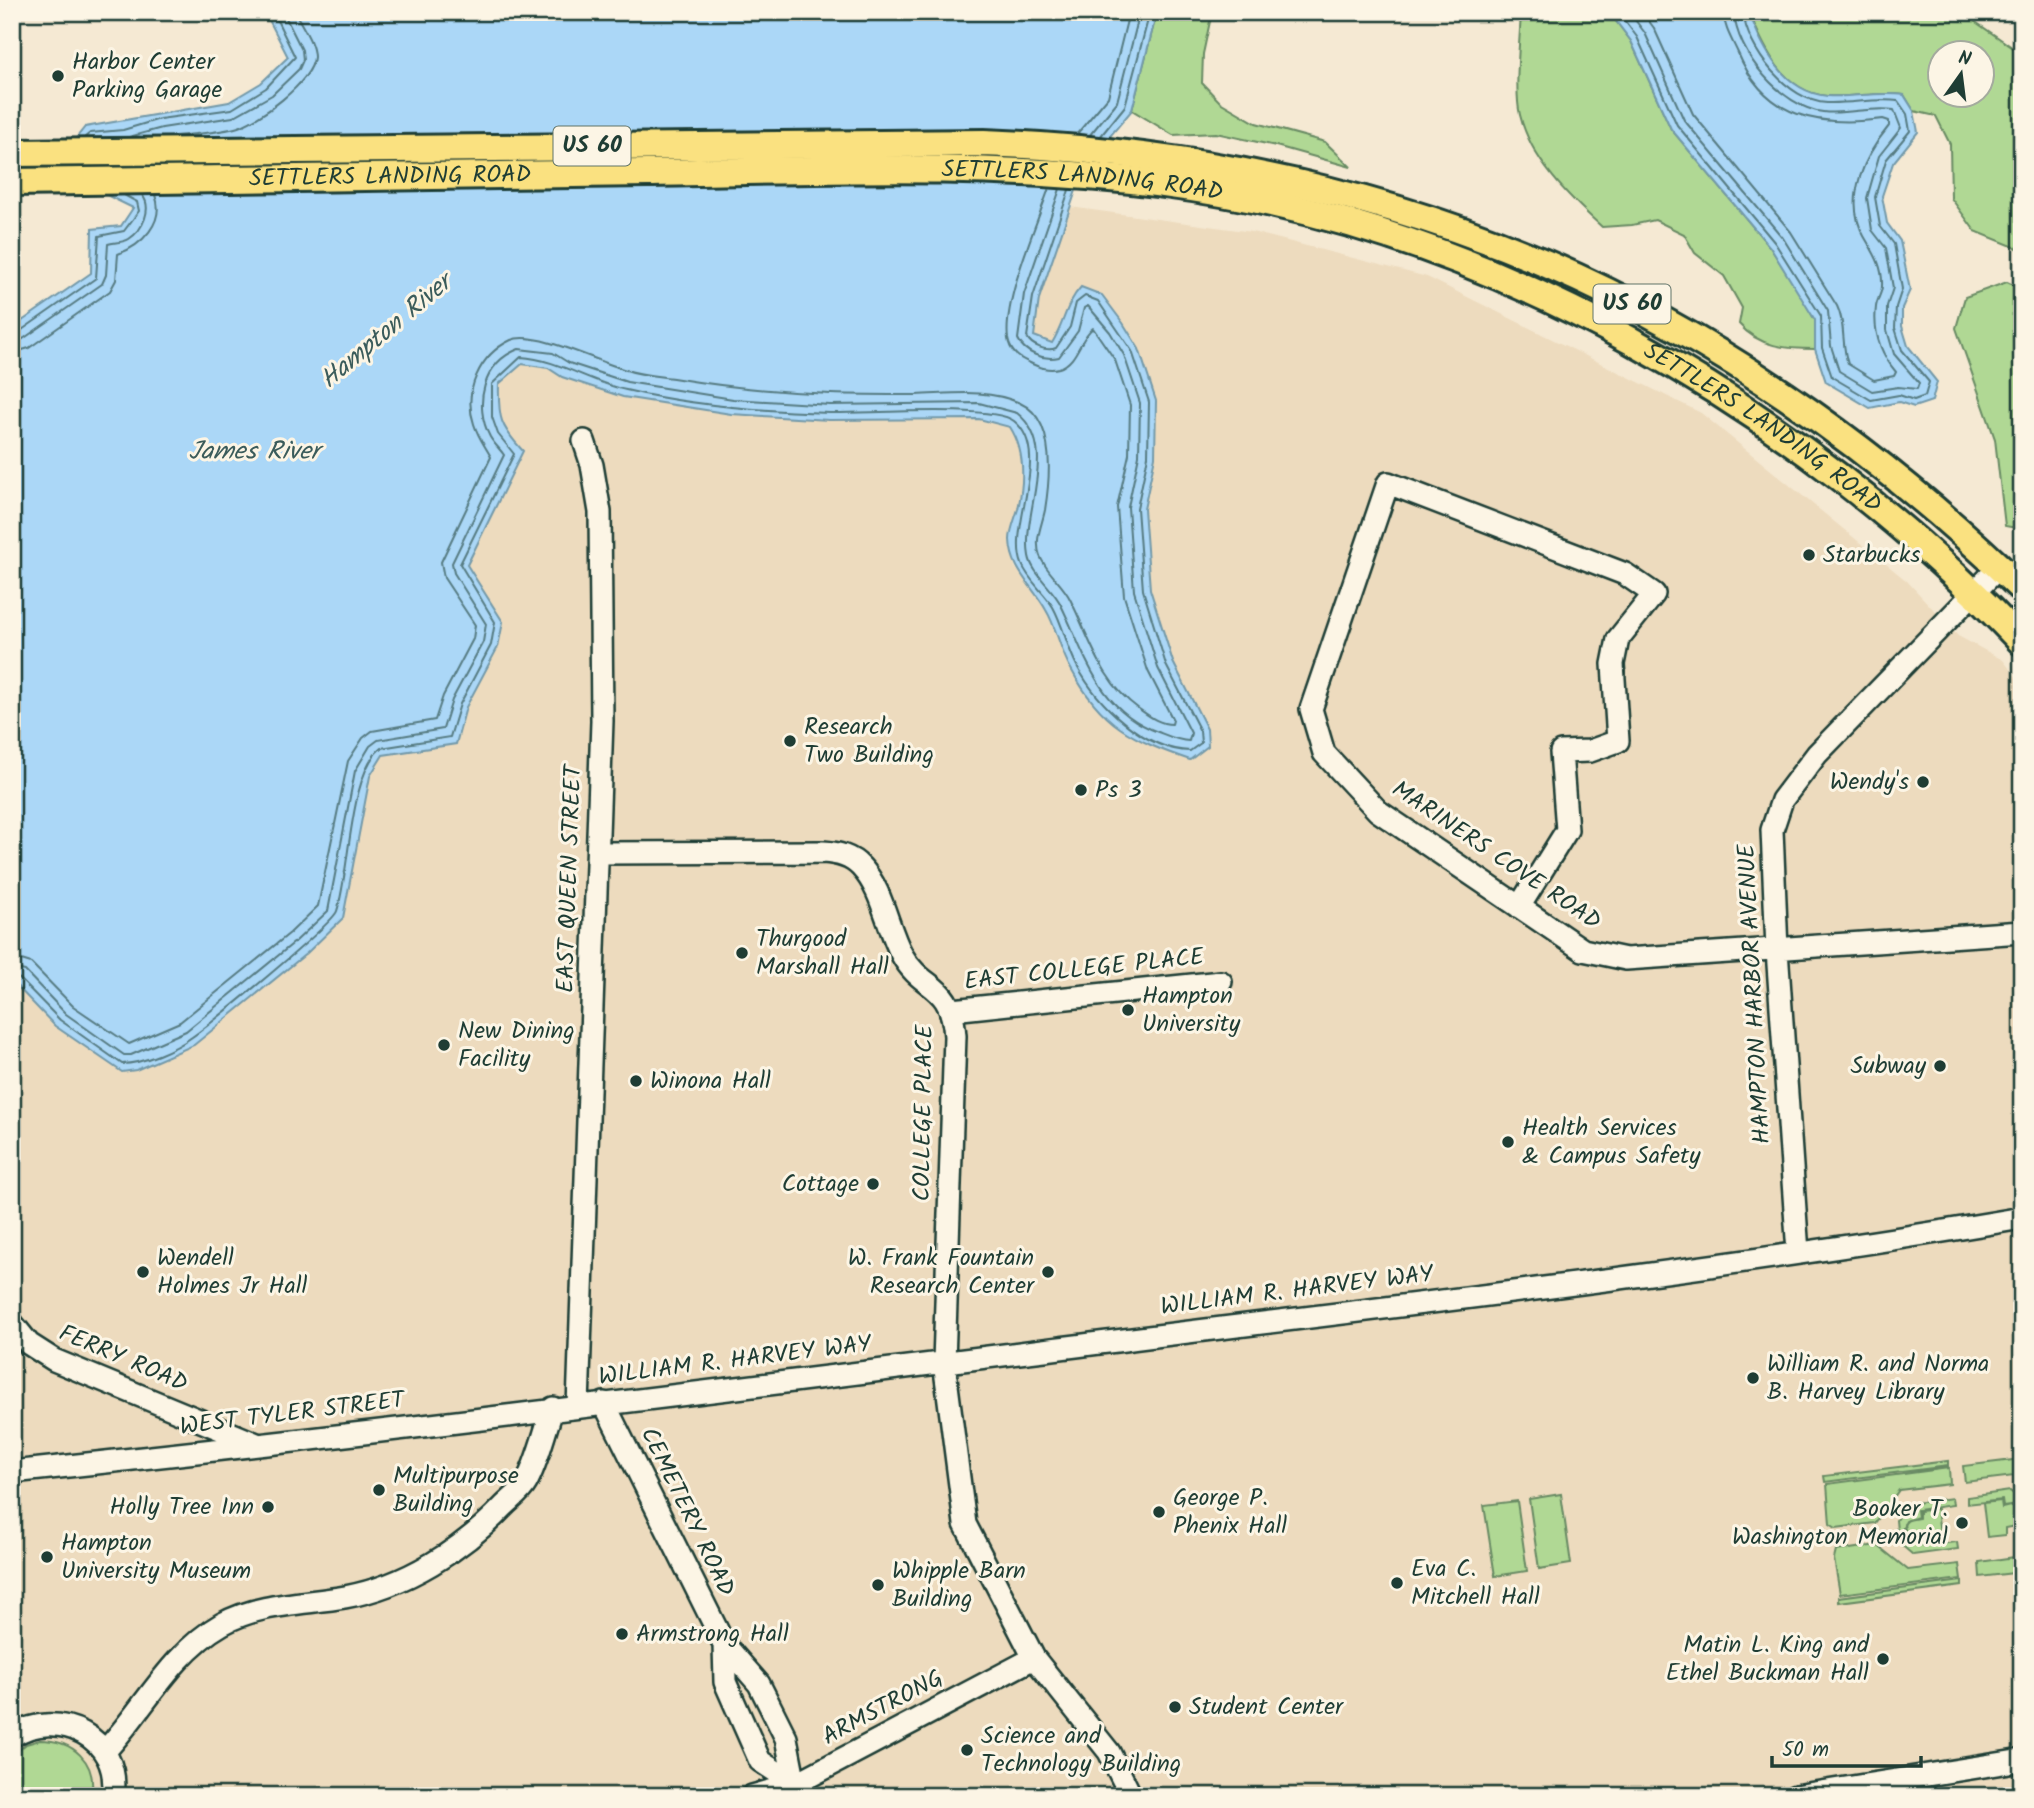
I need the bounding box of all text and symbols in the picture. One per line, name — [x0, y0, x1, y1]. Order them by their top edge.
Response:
north arrow — [1926, 38, 1996, 108]
place label: Harbor Center Parking Garage — [72, 43, 223, 110]
text: N — [1955, 43, 1974, 75]
marker: Harbor Center Parking Garage — [50, 68, 66, 84]
road number: US 60 — [554, 127, 630, 166]
street label: SETTLERS LANDING ROAD — [941, 150, 1226, 212]
street label: SETTLERS LANDING ROAD — [249, 155, 532, 198]
water label: Hampton River — [311, 261, 465, 400]
road number: US 60 — [1594, 284, 1670, 324]
street label: SETTLERS LANDING ROAD — [1636, 332, 1891, 523]
water label: James River — [189, 431, 325, 473]
place label: Starbucks — [1823, 536, 1921, 575]
marker: Starbucks — [1801, 547, 1817, 563]
place label: Research Two Building — [804, 708, 934, 775]
marker: Research Two Building — [782, 733, 798, 749]
street label: EAST QUEEN STREET — [547, 762, 594, 994]
place label: Wendy's — [1830, 763, 1909, 802]
place label: Ps 3 — [1095, 771, 1142, 810]
street label: MARINERS COVE ROAD — [1383, 771, 1609, 941]
marker: Wendy's — [1915, 774, 1931, 790]
marker: Ps 3 — [1073, 782, 1089, 798]
street label: HAMPTON HARBOR AVENUE — [1728, 842, 1782, 1145]
place label: Thurgood Marshall Hall — [756, 920, 889, 987]
street label: EAST COLLEGE PLACE — [962, 938, 1207, 1002]
marker: Thurgood Marshall Hall — [734, 945, 750, 961]
place label: Hampton University — [1142, 977, 1241, 1044]
marker: Hampton University — [1120, 1002, 1136, 1018]
place label: New Dining Facility — [458, 1012, 575, 1079]
street label: COLLEGE PLACE — [903, 1023, 945, 1202]
marker: New Dining Facility — [436, 1037, 452, 1053]
place label: Subway — [1850, 1047, 1927, 1086]
marker: Subway — [1932, 1058, 1948, 1074]
place label: Winona Hall — [650, 1062, 771, 1101]
marker: Winona Hall — [628, 1073, 644, 1089]
place label: Health Services & Campus Safety — [1522, 1109, 1701, 1176]
marker: Health Services & Campus Safety — [1500, 1134, 1516, 1150]
place label: Cottage — [782, 1165, 859, 1204]
marker: Cottage — [865, 1176, 881, 1192]
place label: Wendell Holmes Jr Hall — [157, 1239, 308, 1306]
place label: W. Frank Fountain Research Center — [848, 1239, 1036, 1306]
street label: WILLIAM R. HARVEY WAY — [1158, 1255, 1437, 1327]
marker: Wendell Holmes Jr Hall — [135, 1264, 151, 1280]
marker: W. Frank Fountain Research Center — [1040, 1264, 1056, 1280]
street label: FERRY ROAD — [52, 1314, 194, 1404]
street label: WILLIAM R. HARVEY WAY — [596, 1325, 875, 1397]
place label: William R. and Norma B. Harvey Library — [1767, 1345, 1989, 1412]
marker: William R. and Norma B. Harvey Library — [1745, 1370, 1761, 1386]
street label: WEST TYLER STREET — [177, 1381, 409, 1447]
street label: CEMETERY ROAD — [629, 1421, 745, 1603]
place label: Multipurpose Building — [393, 1457, 519, 1524]
place label: George P. Phenix Hall — [1173, 1479, 1287, 1546]
marker: Multipurpose Building — [371, 1482, 387, 1498]
place label: Holly Tree Inn — [109, 1488, 254, 1527]
place label: Booker T. Washington Memorial — [1732, 1490, 1948, 1557]
marker: Holly Tree Inn — [260, 1499, 276, 1515]
marker: George P. Phenix Hall — [1151, 1504, 1167, 1520]
marker: Booker T. Washington Memorial — [1954, 1515, 1970, 1531]
place label: Hampton University Museum — [61, 1524, 251, 1591]
marker: Hampton University Museum — [39, 1549, 55, 1565]
place label: Eva C. Mitchell Hall — [1411, 1550, 1540, 1617]
place label: Whipple Barn Building — [892, 1552, 1026, 1619]
marker: Eva C. Mitchell Hall — [1389, 1575, 1405, 1591]
marker: Whipple Barn Building — [870, 1577, 886, 1593]
place label: Armstrong Hall — [636, 1615, 789, 1654]
marker: Armstrong Hall — [614, 1626, 630, 1642]
place label: Matin L. King and Ethel Buckman Hall — [1666, 1626, 1870, 1693]
marker: Matin L. King and Ethel Buckman Hall — [1875, 1651, 1891, 1667]
street label: ARMSTRONG — [815, 1660, 951, 1756]
place label: Student Center — [1189, 1688, 1345, 1727]
marker: Student Center — [1167, 1699, 1183, 1715]
place label: Science and Technology Building — [981, 1717, 1181, 1784]
scale bar — [1772, 1724, 1920, 1768]
text: 50 m — [1782, 1734, 1829, 1767]
marker: Science and Technology Building — [959, 1742, 975, 1758]

